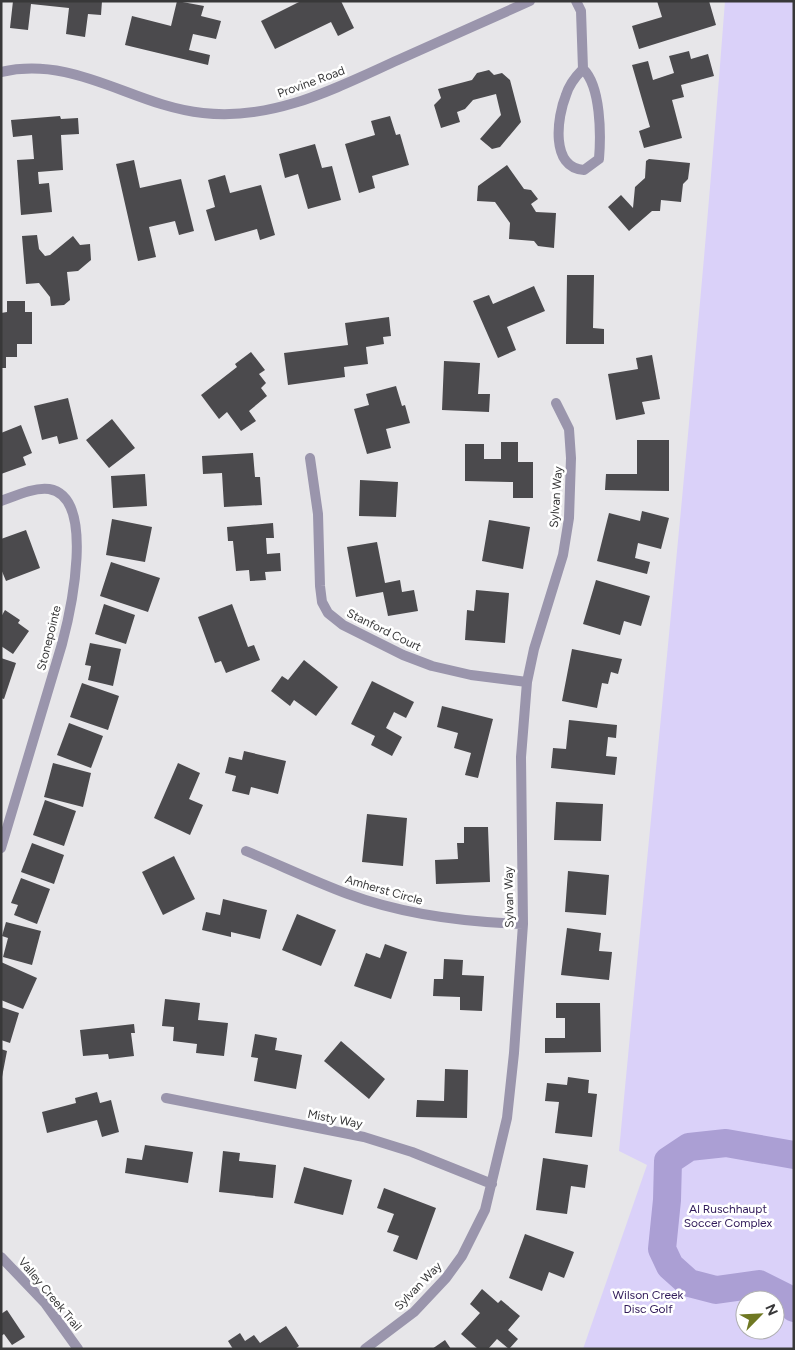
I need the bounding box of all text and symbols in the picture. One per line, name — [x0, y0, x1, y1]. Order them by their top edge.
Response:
street label: Provine Road — [275, 63, 347, 101]
street label: Sylvan Way — [547, 465, 565, 528]
street label: Stonepointe — [34, 604, 64, 672]
street label: Stanford Court — [345, 606, 424, 654]
street label: Sylvan Way — [501, 865, 517, 928]
street label: Amherst Circle — [344, 872, 425, 908]
street label: Misty Way — [306, 1107, 364, 1131]
park label: Al Ruschhaupt Soccer Complex — [684, 1202, 773, 1230]
street label: Valley Creek Trail — [15, 1255, 85, 1333]
street label: Sylvan Way — [392, 1258, 445, 1313]
park label: Wilson Creek Disc Golf — [613, 1288, 684, 1316]
north arrow — [735, 1290, 785, 1340]
text: N — [761, 1302, 781, 1318]

